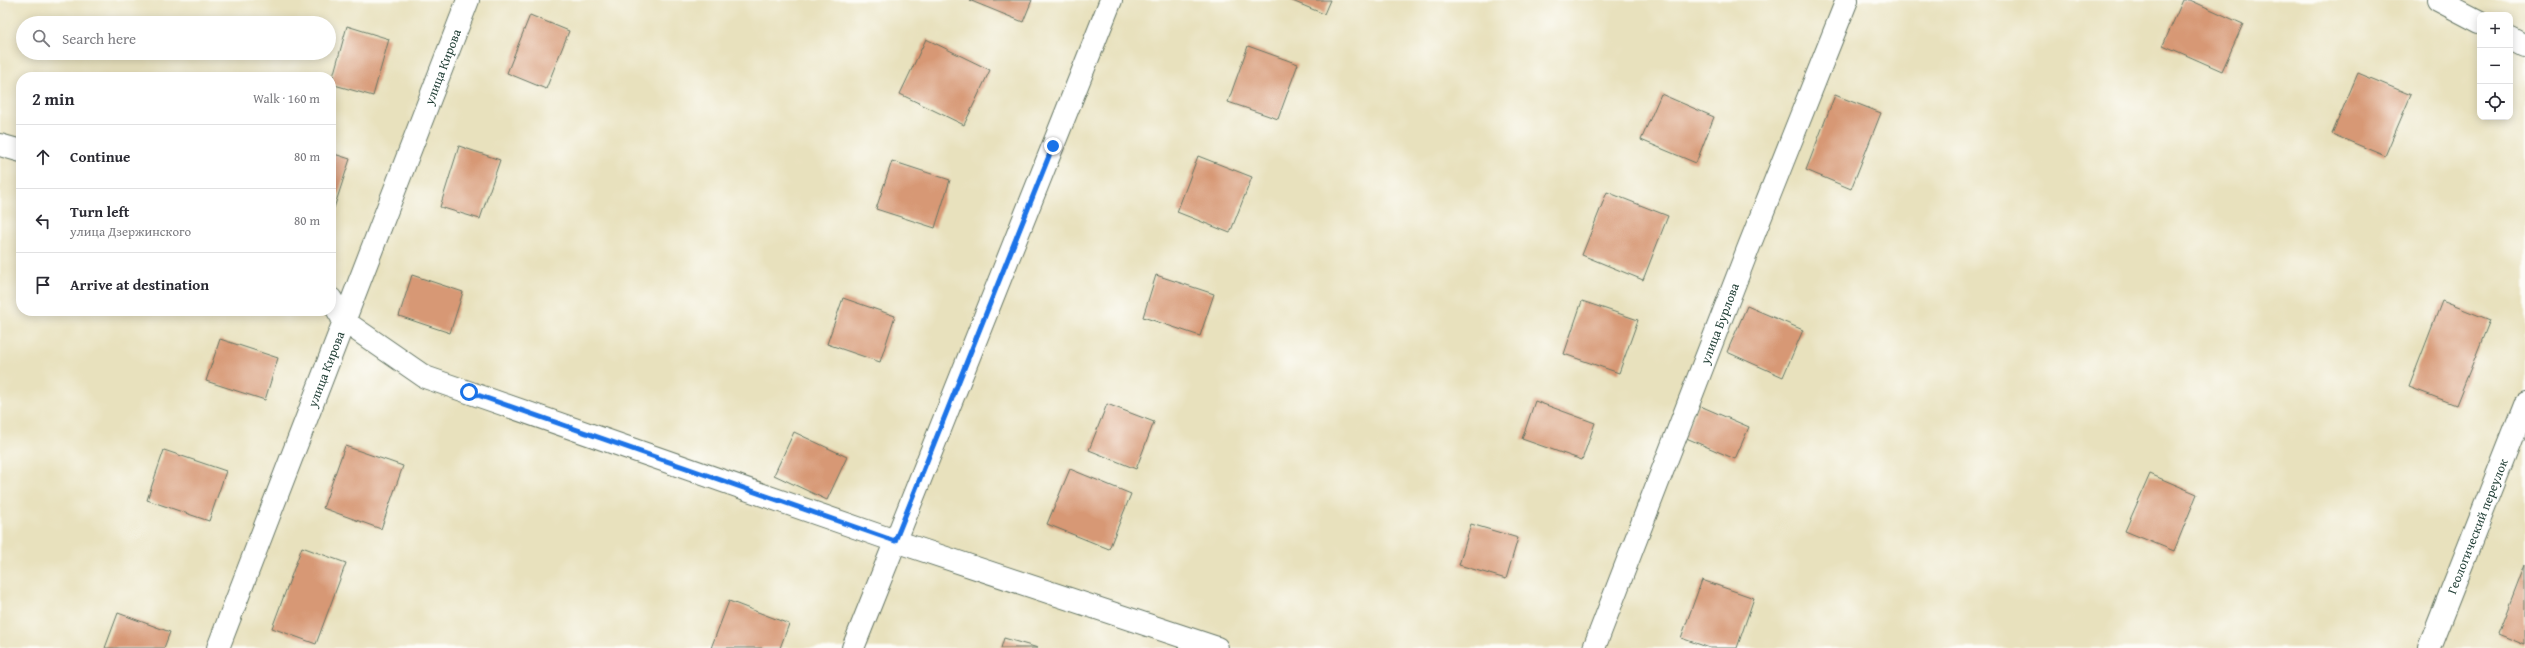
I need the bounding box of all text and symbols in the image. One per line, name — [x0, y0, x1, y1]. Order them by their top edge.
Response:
map controls — [2477, 12, 2513, 120]
button: + — [2477, 12, 2513, 48]
search box — [16, 16, 336, 60]
street label: улица Кирова — [419, 25, 466, 109]
icon: search — [30, 27, 52, 49]
text: Search here — [62, 28, 136, 49]
button: − — [2477, 48, 2513, 84]
button: locate — [2477, 84, 2513, 120]
text: 2 min — [32, 86, 74, 111]
text: Walk · 160 m — [253, 89, 320, 108]
route end — [1044, 137, 1062, 155]
icon: ahead — [32, 146, 54, 168]
text: Continue — [70, 146, 131, 167]
text: 80 m — [294, 147, 320, 166]
text: Turn left — [70, 201, 129, 222]
icon: left — [32, 210, 54, 232]
text: 80 m — [294, 211, 320, 230]
text: улица Дзержинского — [70, 222, 191, 241]
icon: arrive — [32, 274, 54, 296]
text: Arrive at destination — [70, 274, 209, 295]
street label: улица Бурлова — [1695, 280, 1744, 368]
street label: улица Кирова — [302, 328, 350, 411]
route start — [460, 383, 478, 401]
street label: Геологический переулок — [2442, 456, 2513, 597]

